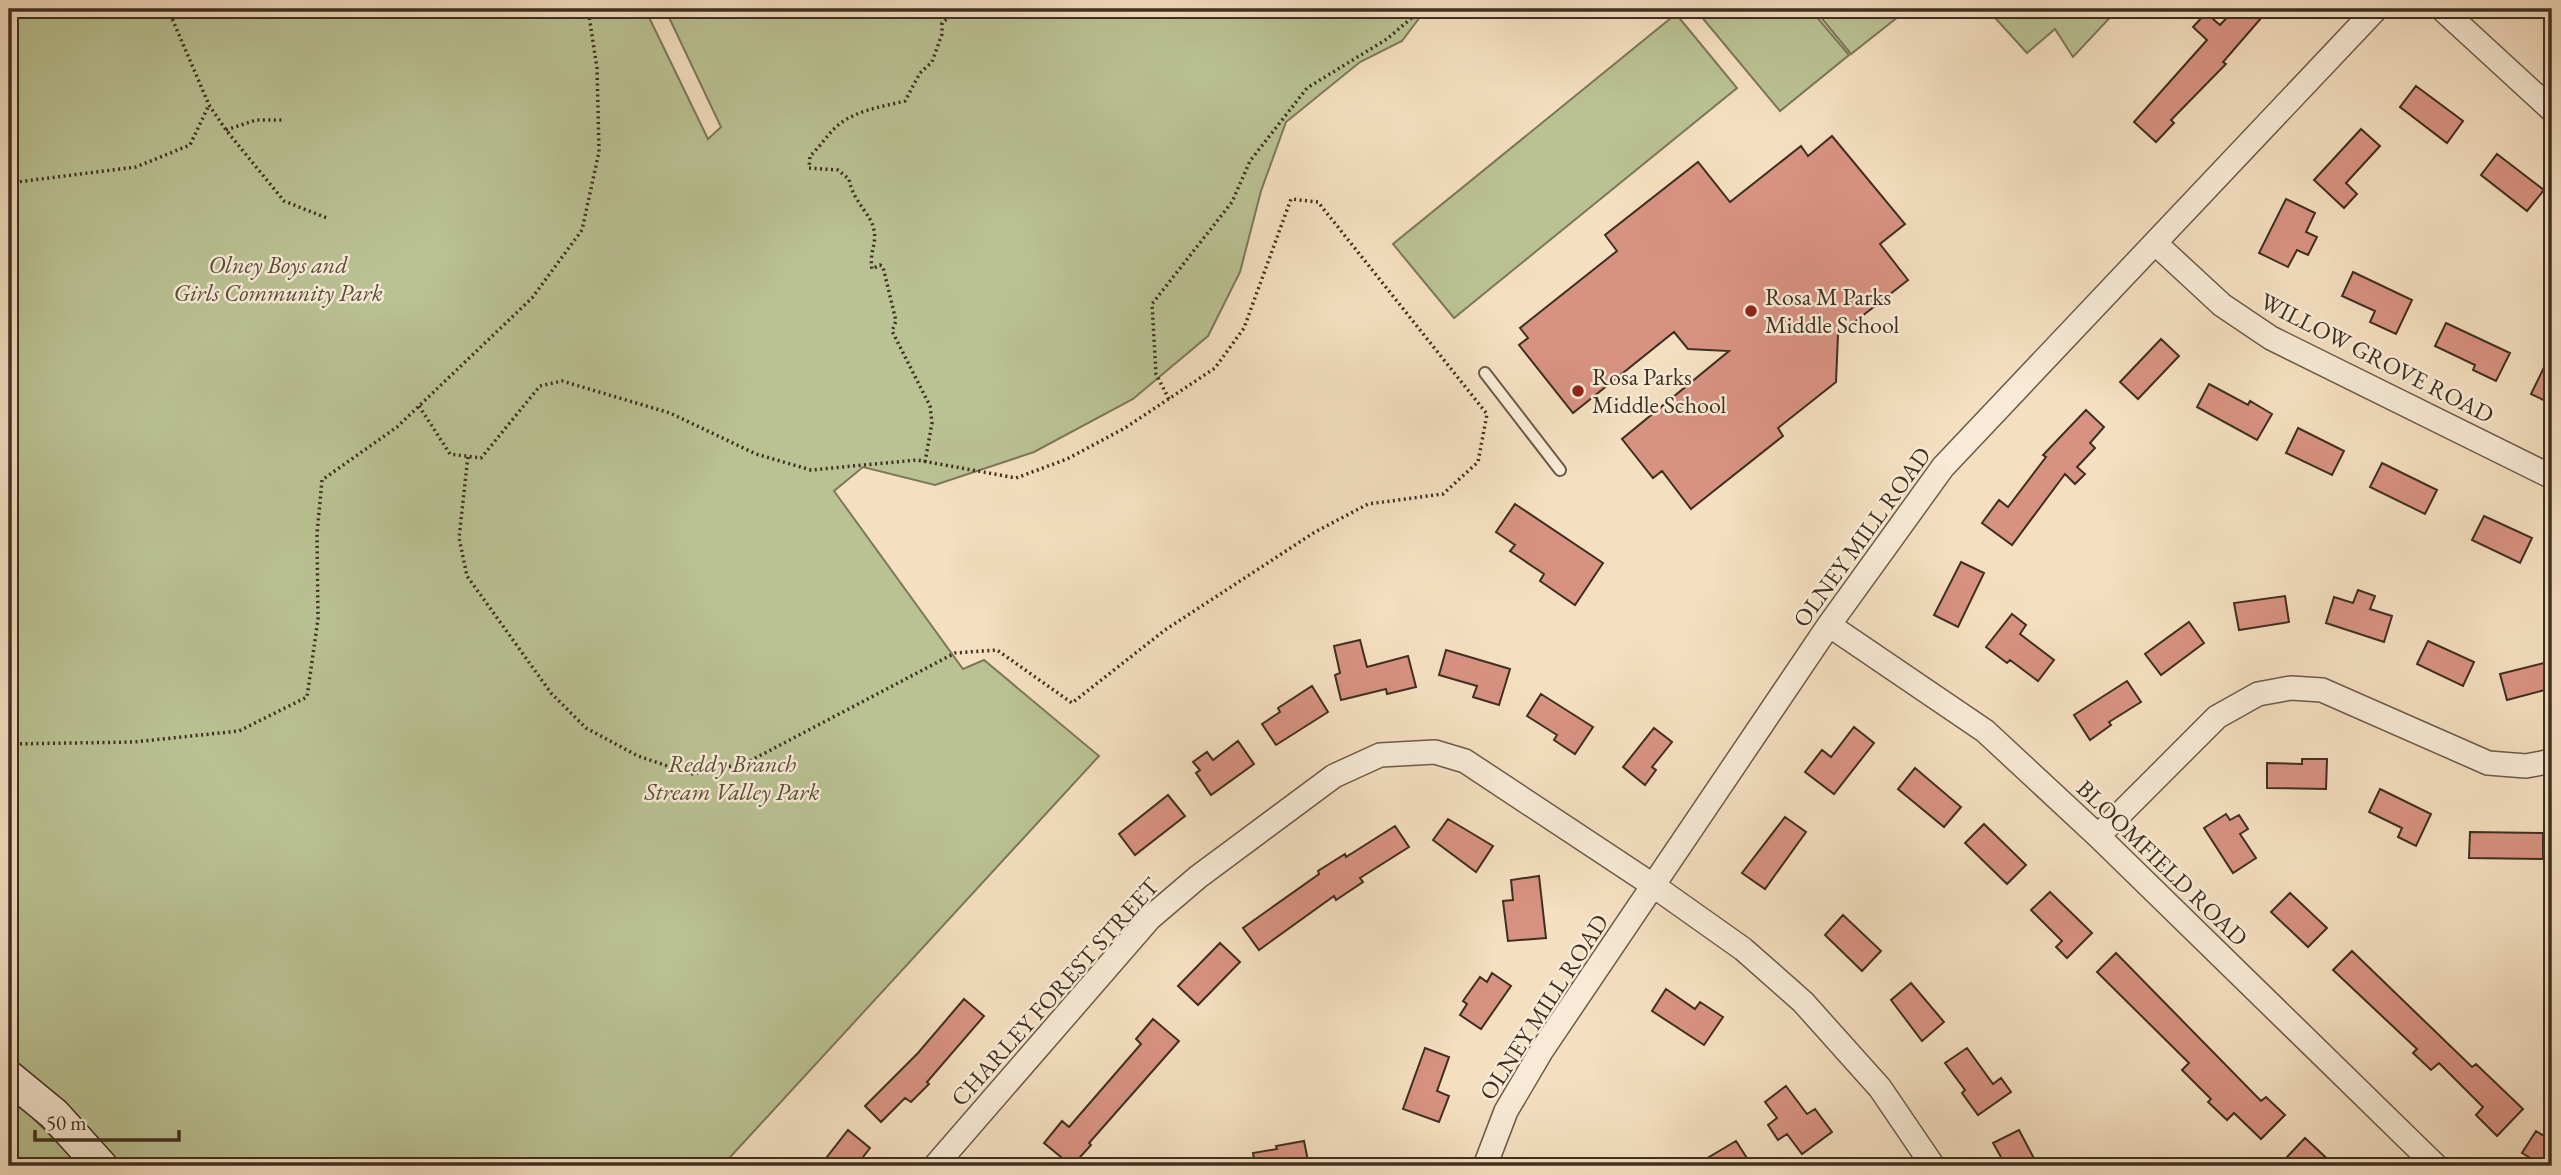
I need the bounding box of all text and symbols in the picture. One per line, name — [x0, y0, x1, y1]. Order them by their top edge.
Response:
park label: Olney Boys and Girls Community Park — [173, 249, 383, 308]
place label: Rosa M Parks Middle School — [1765, 281, 1899, 340]
street label: WILLOW GROVE ROAD — [2255, 285, 2499, 430]
marker: Rosa M Parks Middle School — [1743, 303, 1759, 319]
place label: Rosa Parks Middle School — [1592, 361, 1726, 420]
marker: Rosa Parks Middle School — [1570, 383, 1586, 399]
street label: OLNEY MILL ROAD — [1786, 440, 1937, 633]
park label: Reddy Branch Stream Valley Park — [644, 748, 819, 807]
street label: BLOOMFIELD ROAD — [2070, 773, 2255, 953]
street label: CHARLEY FOREST STREET — [944, 870, 1166, 1112]
street label: OLNEY MILL ROAD — [1472, 908, 1615, 1106]
scale bar — [35, 1098, 178, 1142]
text: 50 m — [46, 1109, 87, 1136]

